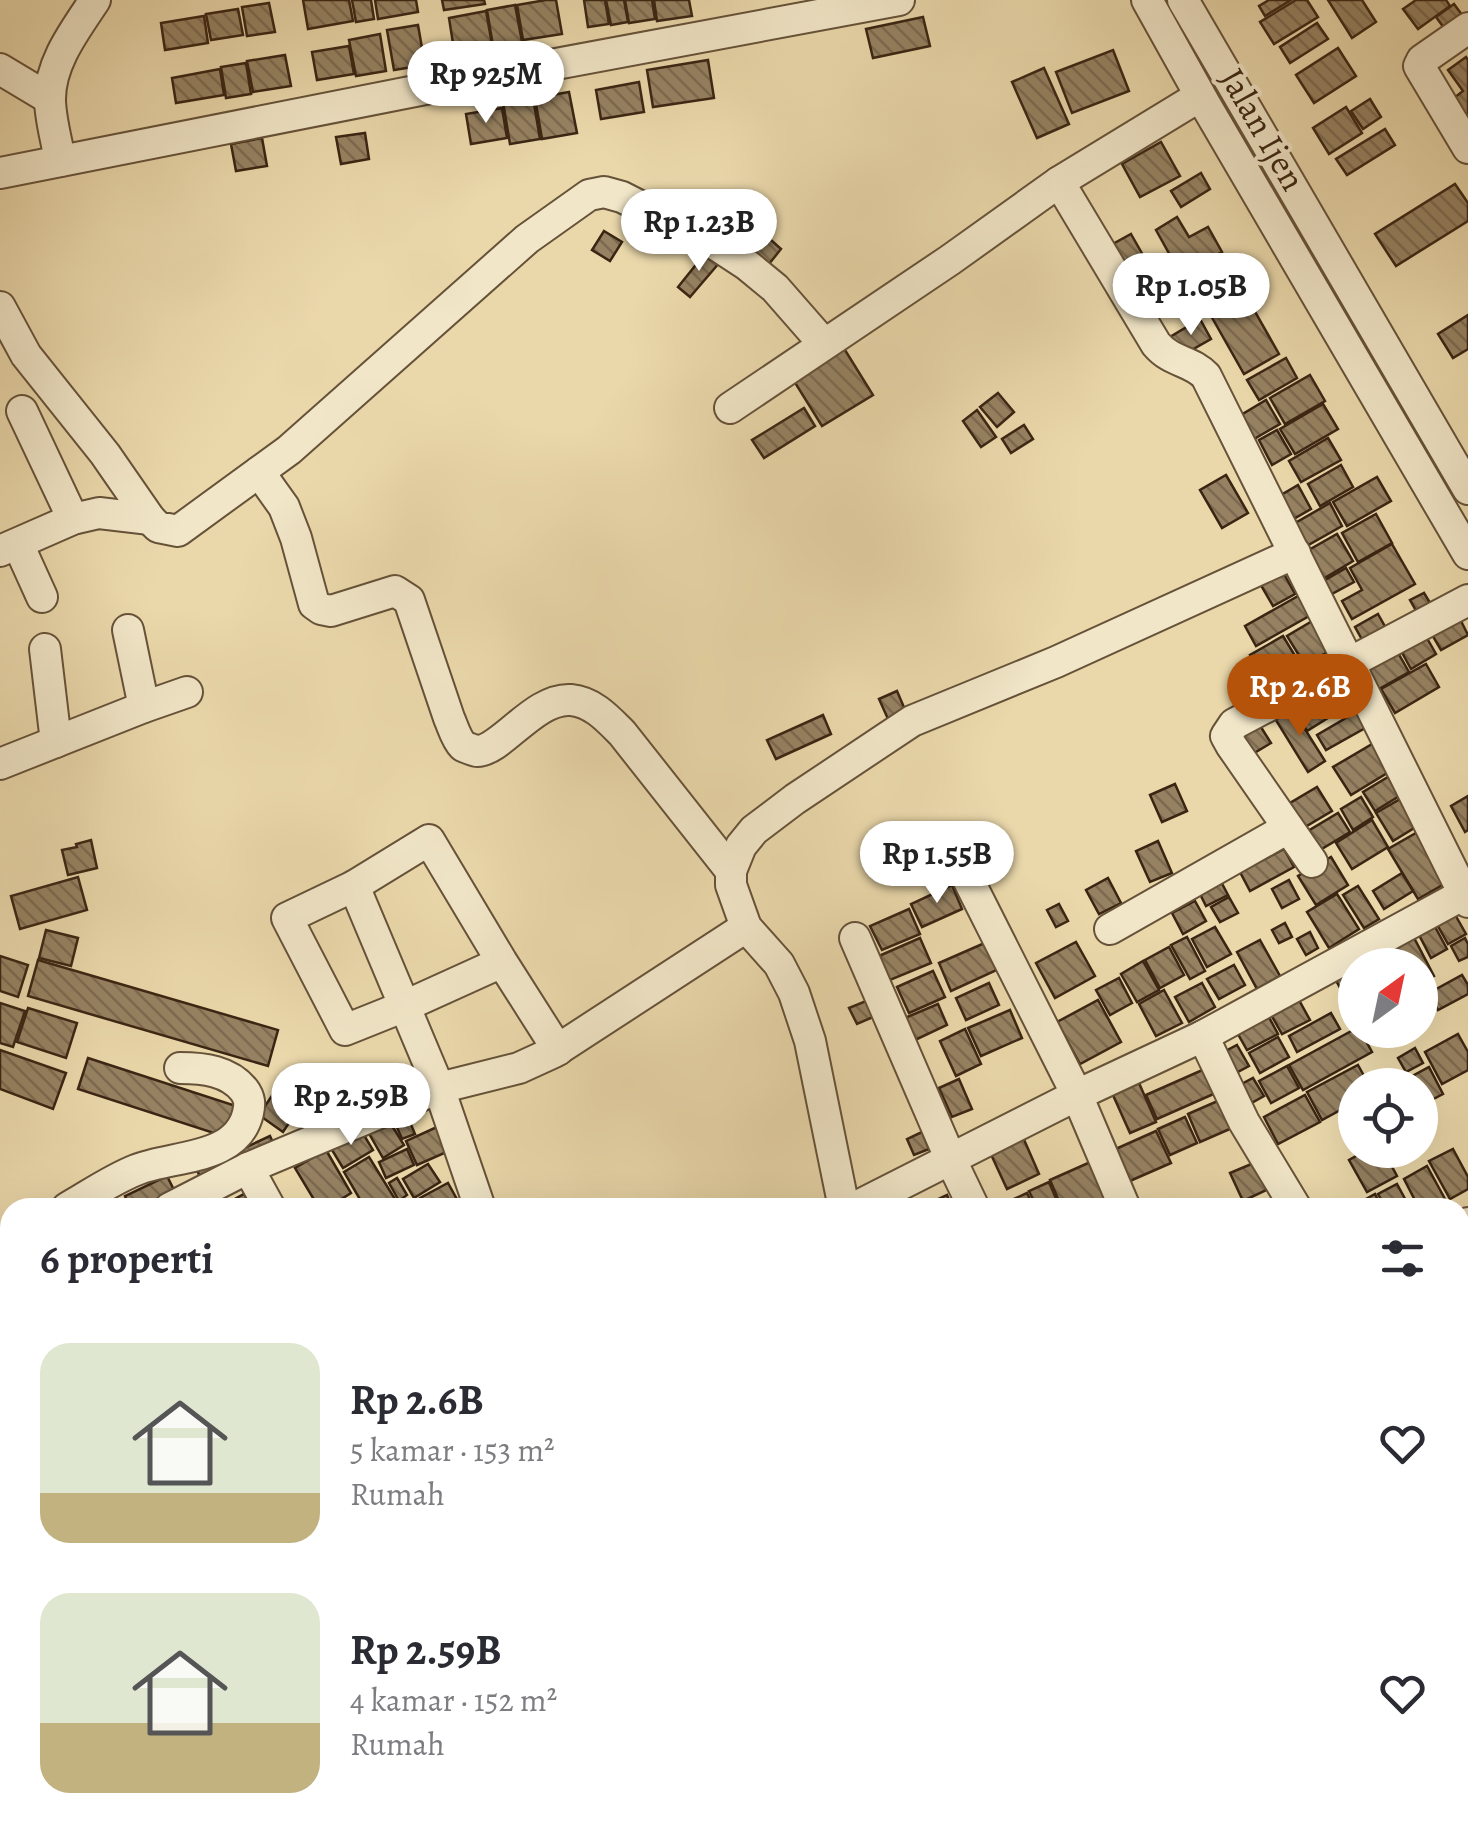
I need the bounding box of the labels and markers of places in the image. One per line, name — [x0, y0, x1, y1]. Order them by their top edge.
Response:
pin: Rp 925M — [394, 41, 578, 126]
pin: Rp 1.23B — [596, 189, 802, 274]
pin: Rp 1.05B — [1088, 253, 1294, 338]
pin: Rp 2.6B — [1208, 654, 1392, 739]
pin: Rp 1.55B — [834, 821, 1040, 906]
pin: Rp 2.59B — [248, 1063, 454, 1148]

